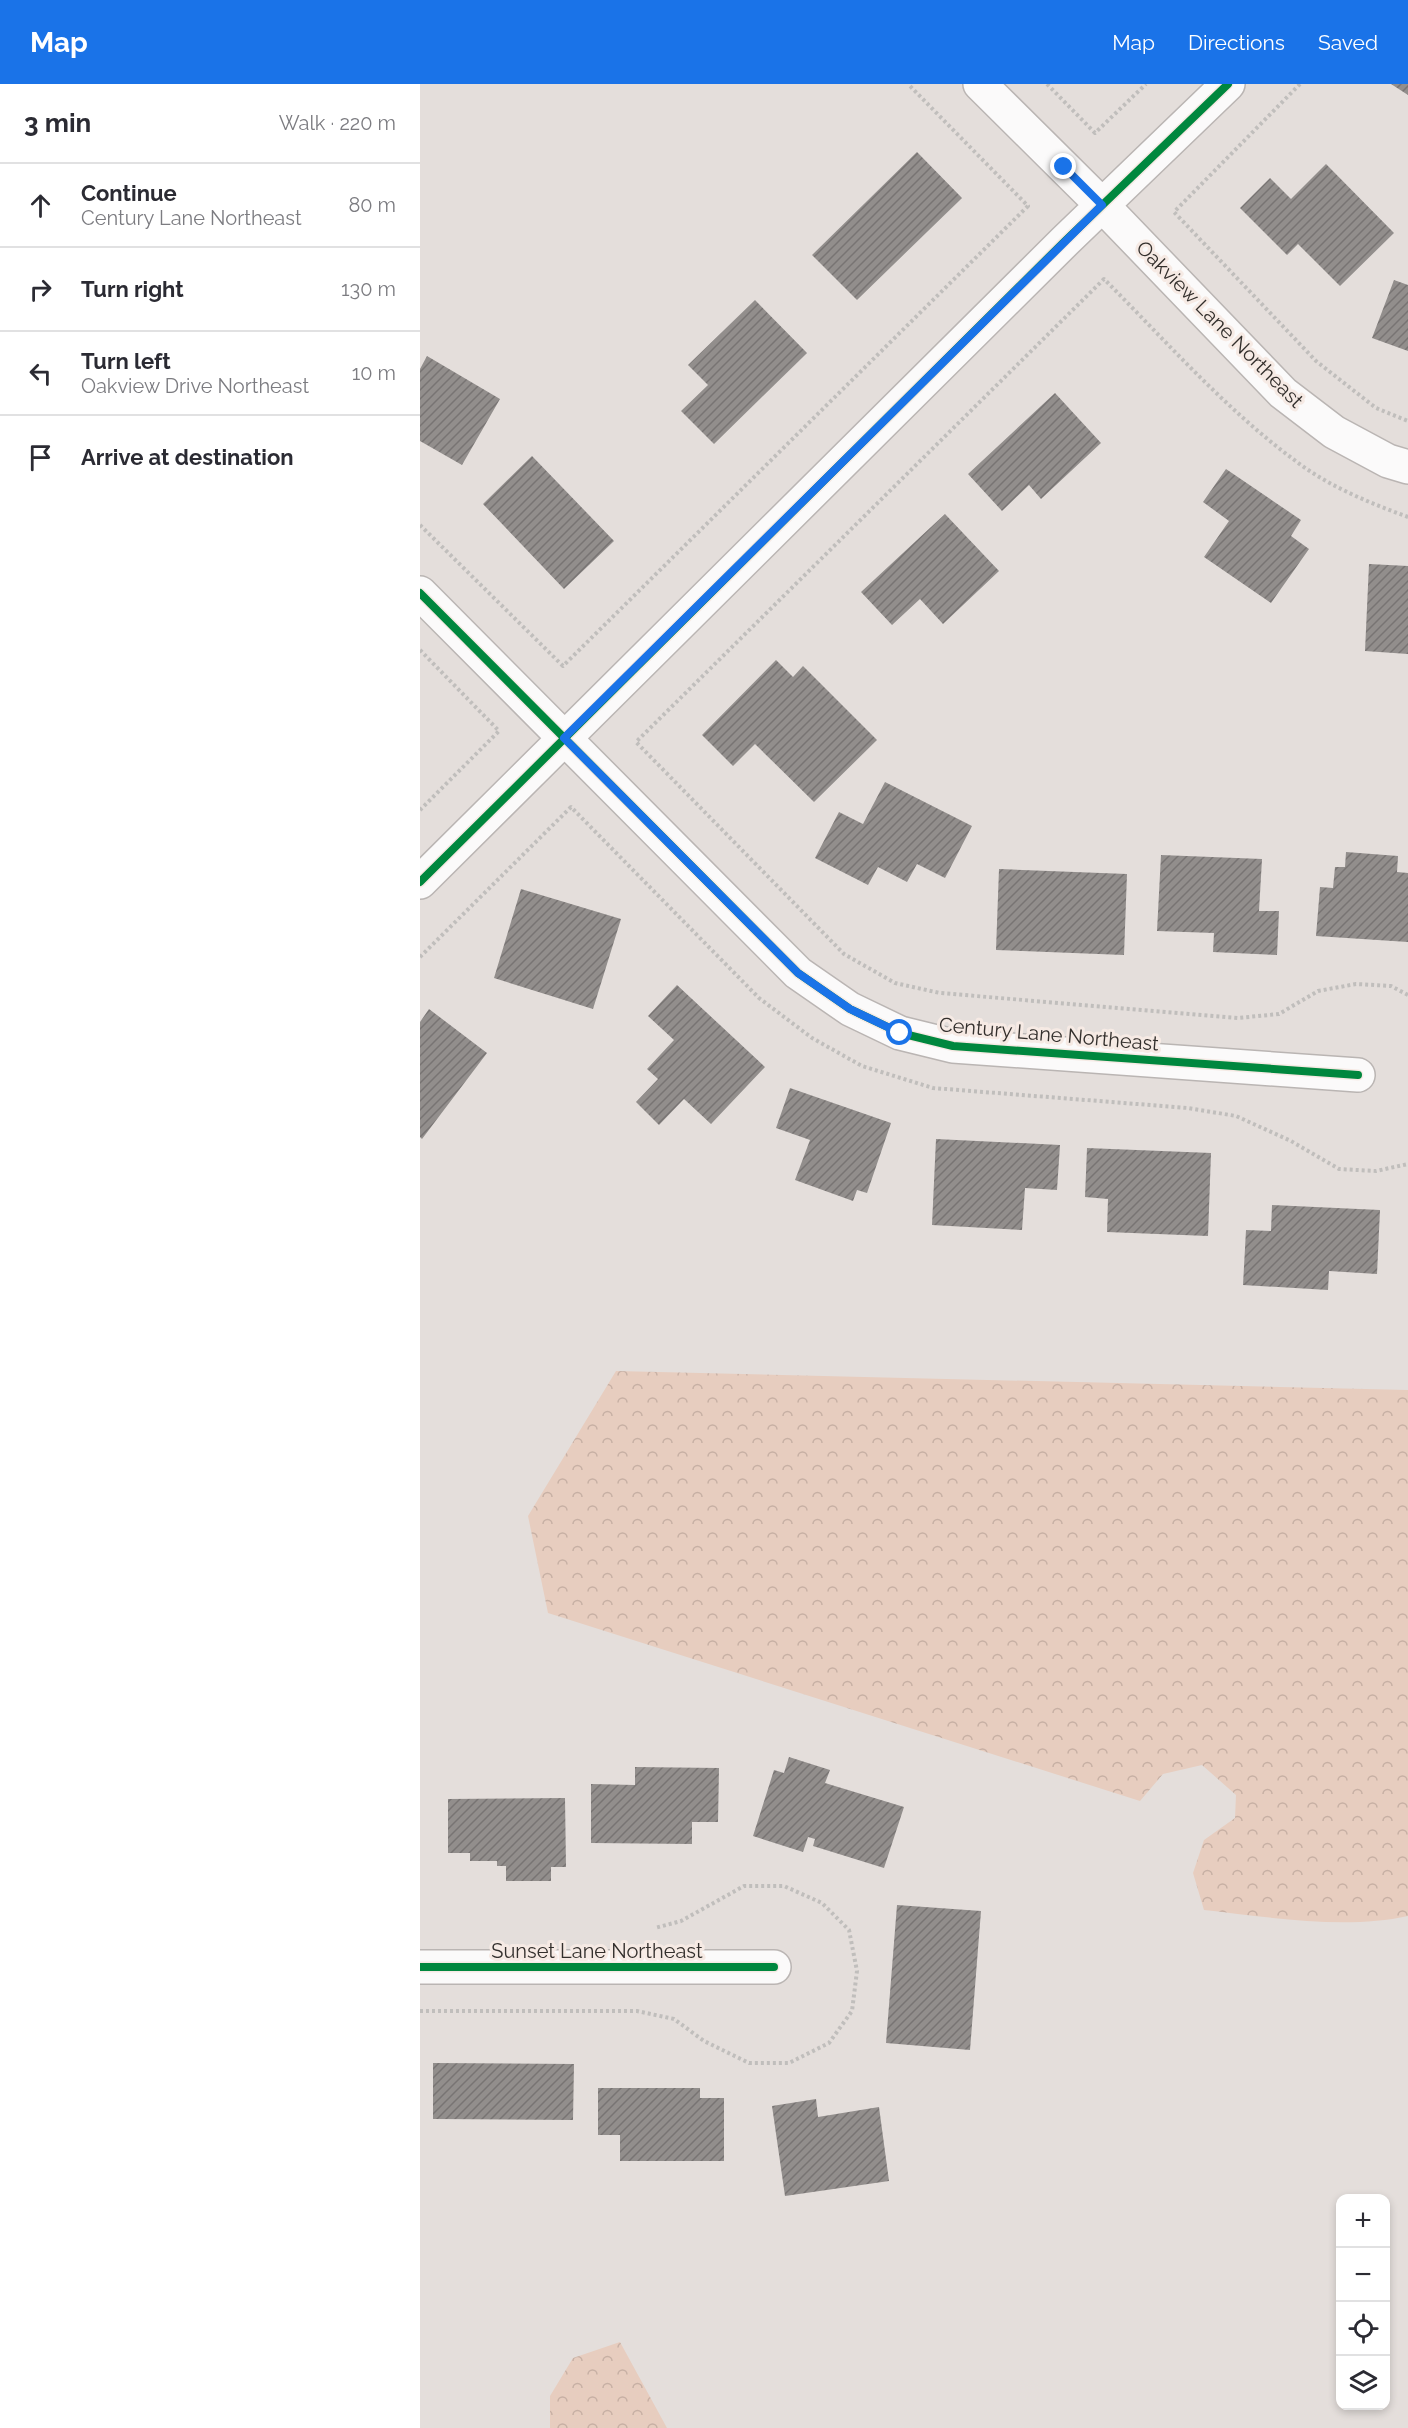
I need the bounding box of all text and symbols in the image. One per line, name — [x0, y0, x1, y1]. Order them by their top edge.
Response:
text: Map — [30, 26, 88, 59]
text: Map — [1112, 30, 1155, 55]
text: Directions — [1188, 30, 1285, 55]
text: Saved — [1318, 30, 1378, 55]
text: 3 min — [24, 108, 91, 138]
text: Walk · 220 m — [279, 111, 396, 135]
route end — [1050, 153, 1076, 179]
text: Continue — [81, 180, 177, 206]
icon: ahead — [24, 189, 57, 222]
text: 80 m — [348, 193, 396, 217]
text: Century Lane Northeast — [81, 206, 302, 230]
street label: Oakview Lane Northeast — [1131, 235, 1309, 413]
icon: right — [24, 273, 57, 306]
text: Turn right — [81, 276, 184, 302]
text: 130 m — [341, 277, 396, 301]
text: Turn left — [81, 348, 171, 374]
icon: left — [24, 357, 57, 390]
text: 10 m — [352, 361, 396, 385]
text: Oakview Drive Northeast — [81, 374, 309, 398]
icon: arrive — [24, 441, 57, 474]
text: Arrive at destination — [81, 444, 294, 470]
street label: Century Lane Northeast — [938, 1012, 1160, 1056]
route start — [886, 1019, 912, 1045]
street label: Sunset Lane Northeast — [491, 1939, 703, 1963]
map controls — [1336, 2194, 1390, 2410]
button: + — [1336, 2194, 1390, 2248]
button: − — [1336, 2248, 1390, 2302]
button: locate — [1336, 2302, 1390, 2356]
button: layers — [1336, 2356, 1390, 2410]

